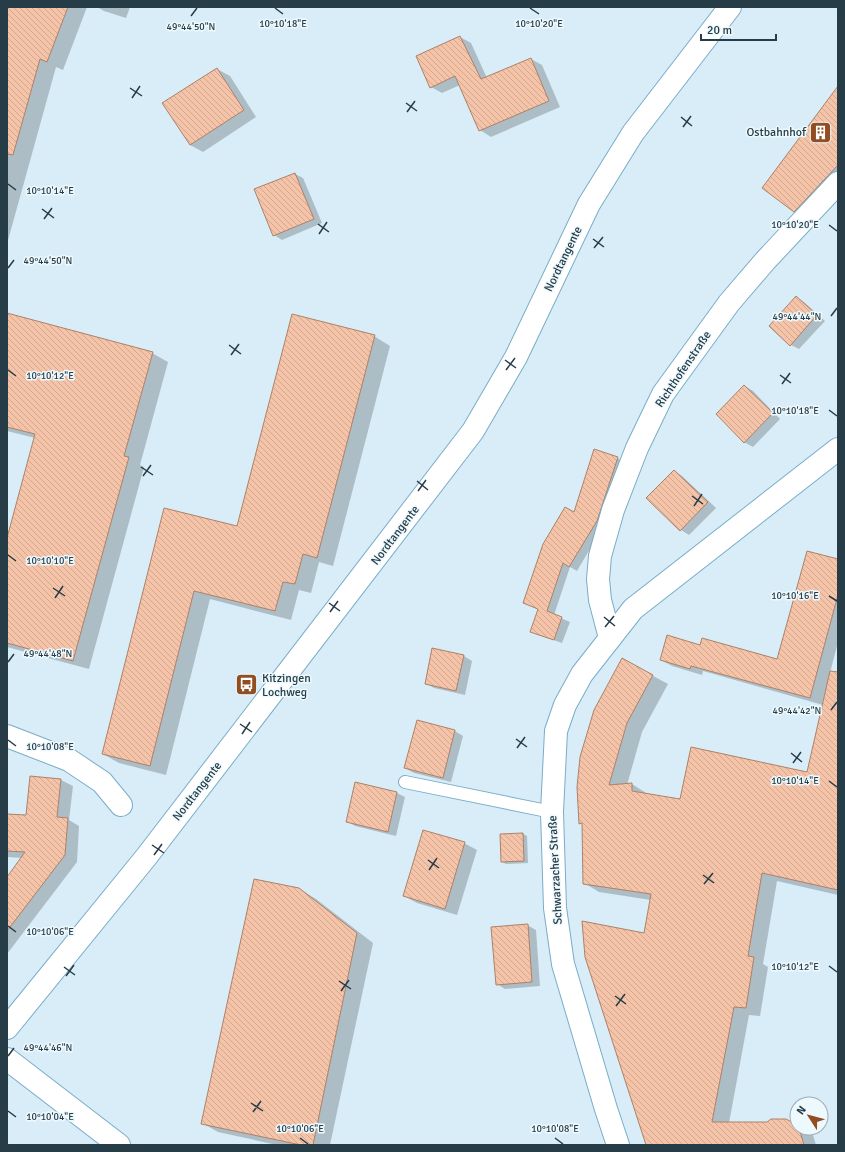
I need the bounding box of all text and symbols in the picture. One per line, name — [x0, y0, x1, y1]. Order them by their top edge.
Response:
scale bar — [701, 16, 776, 42]
text: 10°10'18"E — [259, 18, 307, 30]
text: 10°10'20"E — [515, 18, 563, 30]
text: 49°44'50"N — [167, 21, 215, 33]
text: 20 m — [707, 23, 732, 38]
building icon: Ostbahnhof — [808, 119, 834, 145]
place label: Ostbahnhof — [746, 125, 807, 140]
text: 10°10'14"E — [26, 185, 74, 197]
text: 10°10'20"E — [771, 219, 819, 231]
street label: Nordtangente — [541, 224, 586, 294]
text: 49°44'50"N — [24, 255, 72, 267]
text: 49°44'44"N — [773, 311, 821, 323]
street label: Richthofenstraße — [652, 328, 715, 411]
text: 10°10'12"E — [26, 370, 74, 382]
text: 10°10'18"E — [771, 405, 819, 417]
street label: Nordtangente — [368, 502, 423, 568]
text: 10°10'10"E — [26, 555, 74, 567]
text: 10°10'16"E — [771, 590, 819, 602]
text: 49°44'48"N — [24, 648, 72, 660]
place label: Kitzingen Lochweg — [262, 671, 311, 700]
bus stop icon: Kitzingen Lochweg — [234, 672, 260, 698]
text: 49°44'42"N — [773, 705, 821, 717]
text: 10°10'08"E — [26, 741, 74, 753]
street label: Nordtangente — [170, 759, 225, 824]
text: 10°10'14"E — [771, 775, 819, 787]
street label: Schwarzacher Straße — [545, 815, 566, 925]
text: 10°10'06"E — [26, 926, 74, 938]
text: 10°10'12"E — [771, 961, 819, 973]
text: 49°44'46"N — [24, 1042, 72, 1054]
north arrow — [789, 1096, 829, 1136]
text: N — [794, 1103, 809, 1117]
text: 10°10'04"E — [26, 1111, 74, 1123]
text: 10°10'06"E — [276, 1123, 324, 1135]
text: 10°10'08"E — [531, 1123, 579, 1135]

